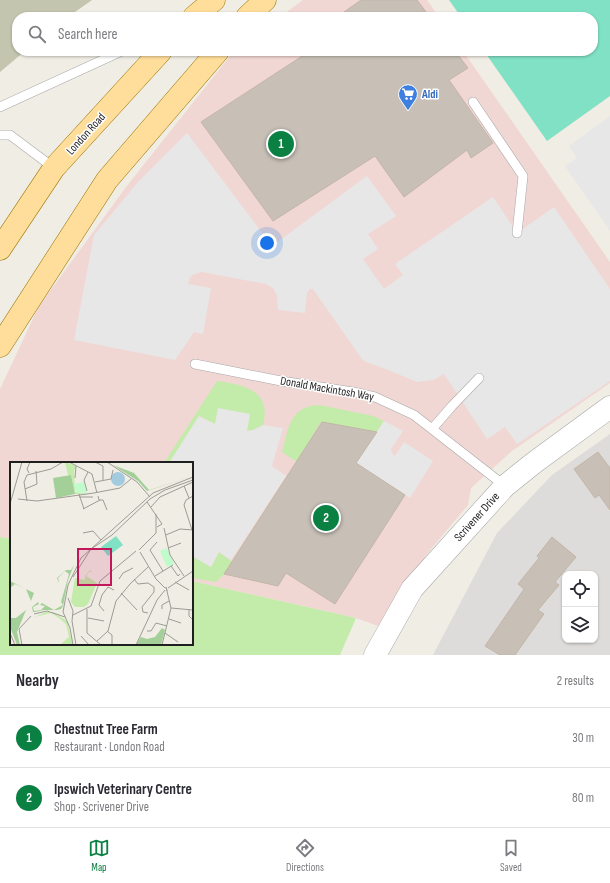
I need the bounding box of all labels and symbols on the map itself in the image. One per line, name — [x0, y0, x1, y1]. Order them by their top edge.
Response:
supermarket icon: Aldi — [397, 83, 419, 111]
place label: Aldi — [421, 87, 438, 102]
street label: London Road — [63, 110, 109, 158]
pin: 1 — [268, 129, 294, 159]
your location — [257, 233, 277, 253]
street label: Donald Mackintosh Way — [279, 373, 375, 405]
inset map — [10, 462, 193, 645]
street label: Scrivener Drive — [451, 489, 503, 545]
pin: 2 — [313, 503, 339, 533]

